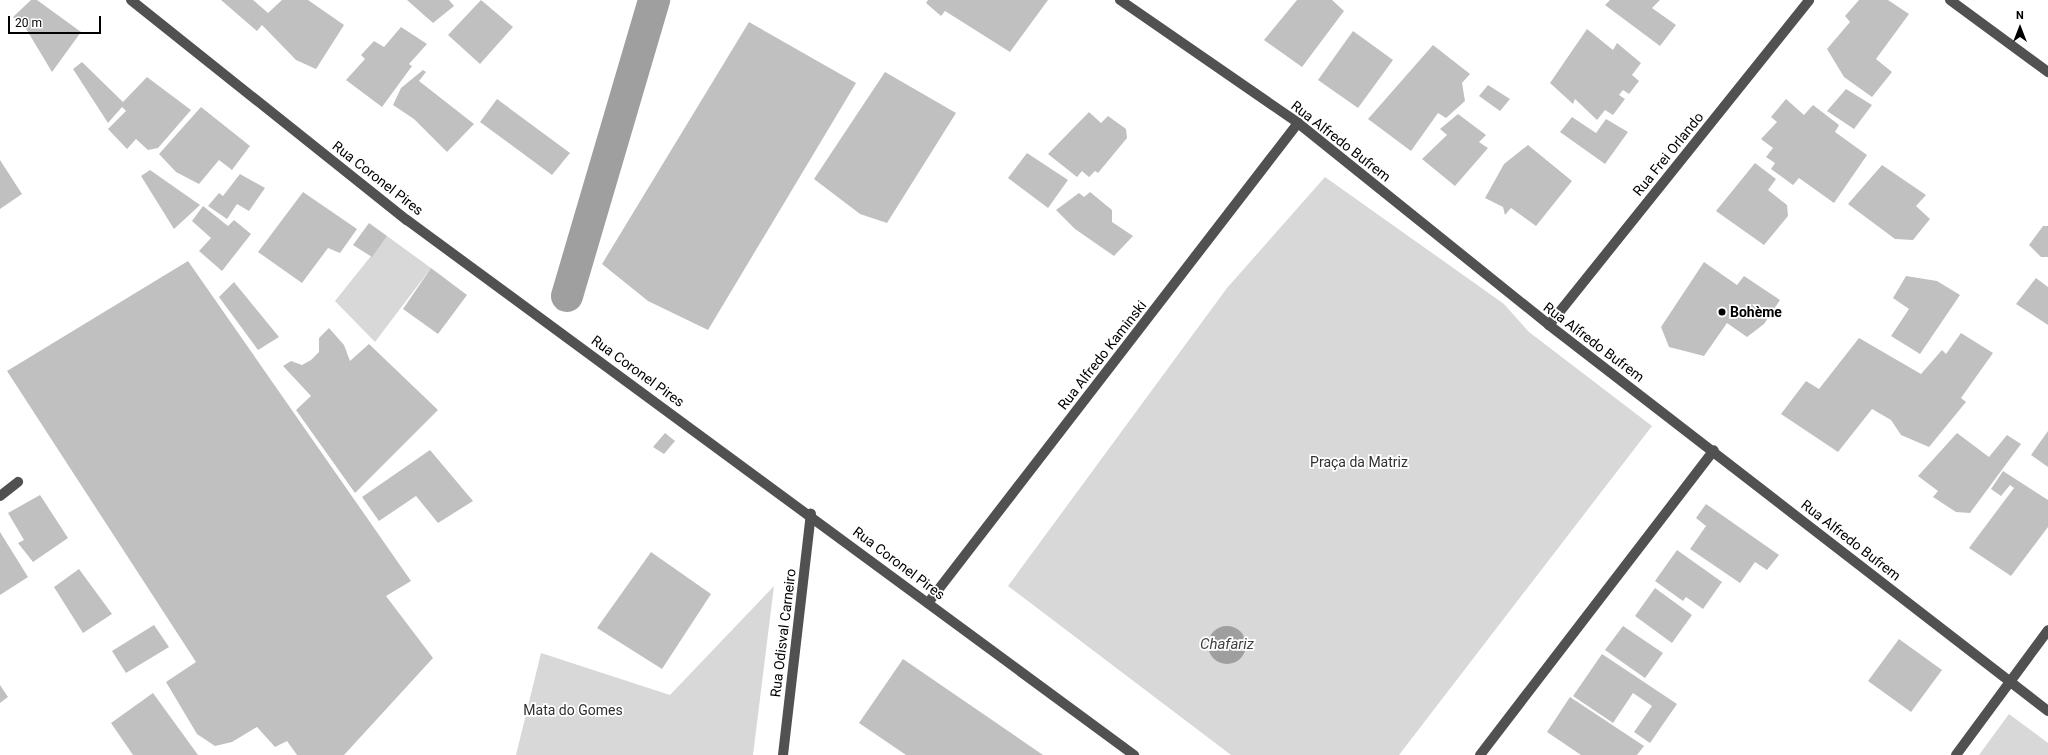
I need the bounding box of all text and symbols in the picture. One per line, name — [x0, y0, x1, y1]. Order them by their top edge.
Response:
scale bar — [10, 8, 103, 34]
north arrow — [2000, 8, 2040, 48]
text: N — [2016, 9, 2024, 22]
text: 20 m — [15, 16, 42, 30]
street label: Rua Alfredo Bufrem — [1288, 97, 1394, 185]
street label: Rua Frei Orlando — [1629, 109, 1707, 199]
street label: Rua Coronel Pires — [329, 137, 427, 219]
street label: Rua Alfredo Kaminski — [1054, 297, 1150, 413]
street label: Rua Alfredo Bufrem — [1540, 299, 1648, 385]
place label: Bohème — [1730, 304, 1782, 320]
marker: Bohème — [1717, 307, 1727, 317]
street label: Rua Coronel Pires — [588, 332, 688, 410]
park label: Praça da Matriz — [1310, 454, 1408, 470]
street label: Rua Alfredo Bufrem — [1798, 496, 1904, 584]
street label: Rua Coronel Pires — [850, 523, 948, 603]
street label: Rua Odisval Carneiro — [767, 568, 799, 698]
water label: Chafariz — [1200, 636, 1254, 654]
park label: Mata do Gomes — [523, 702, 623, 718]

